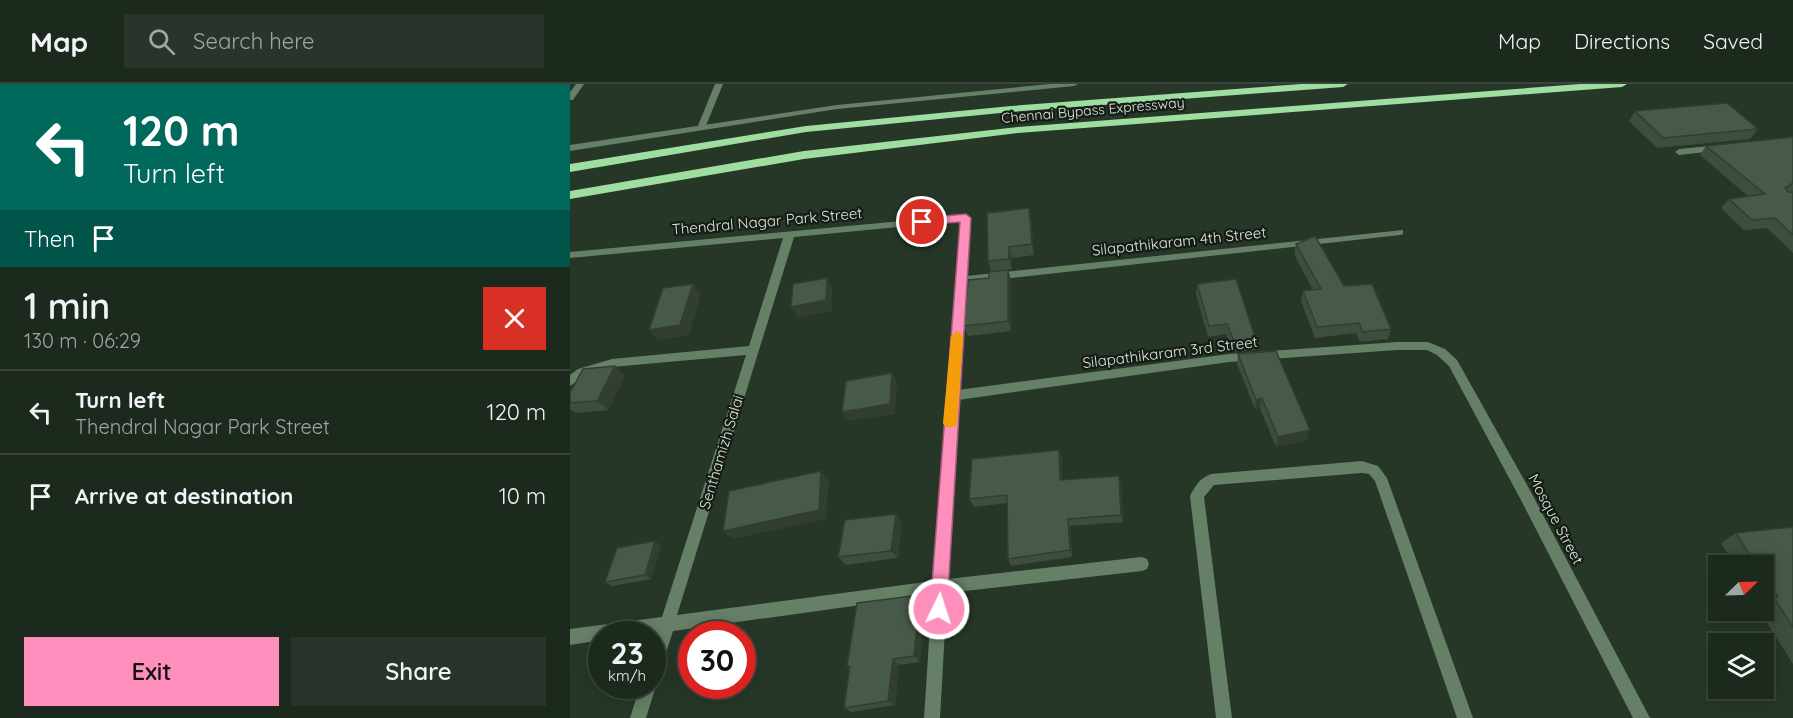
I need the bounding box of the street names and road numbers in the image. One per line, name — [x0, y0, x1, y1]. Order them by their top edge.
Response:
street label: Chennai Bypass Expressway — [1001, 93, 1185, 127]
street label: Thendral Nagar Park Street — [671, 203, 863, 239]
street label: Silapathikaram 4th Street — [1091, 222, 1267, 260]
street label: Silapathikaram 3rd Street — [1081, 332, 1259, 372]
street label: Senthamizh Salai — [695, 393, 747, 511]
street label: Mosque Street — [1524, 471, 1588, 567]

